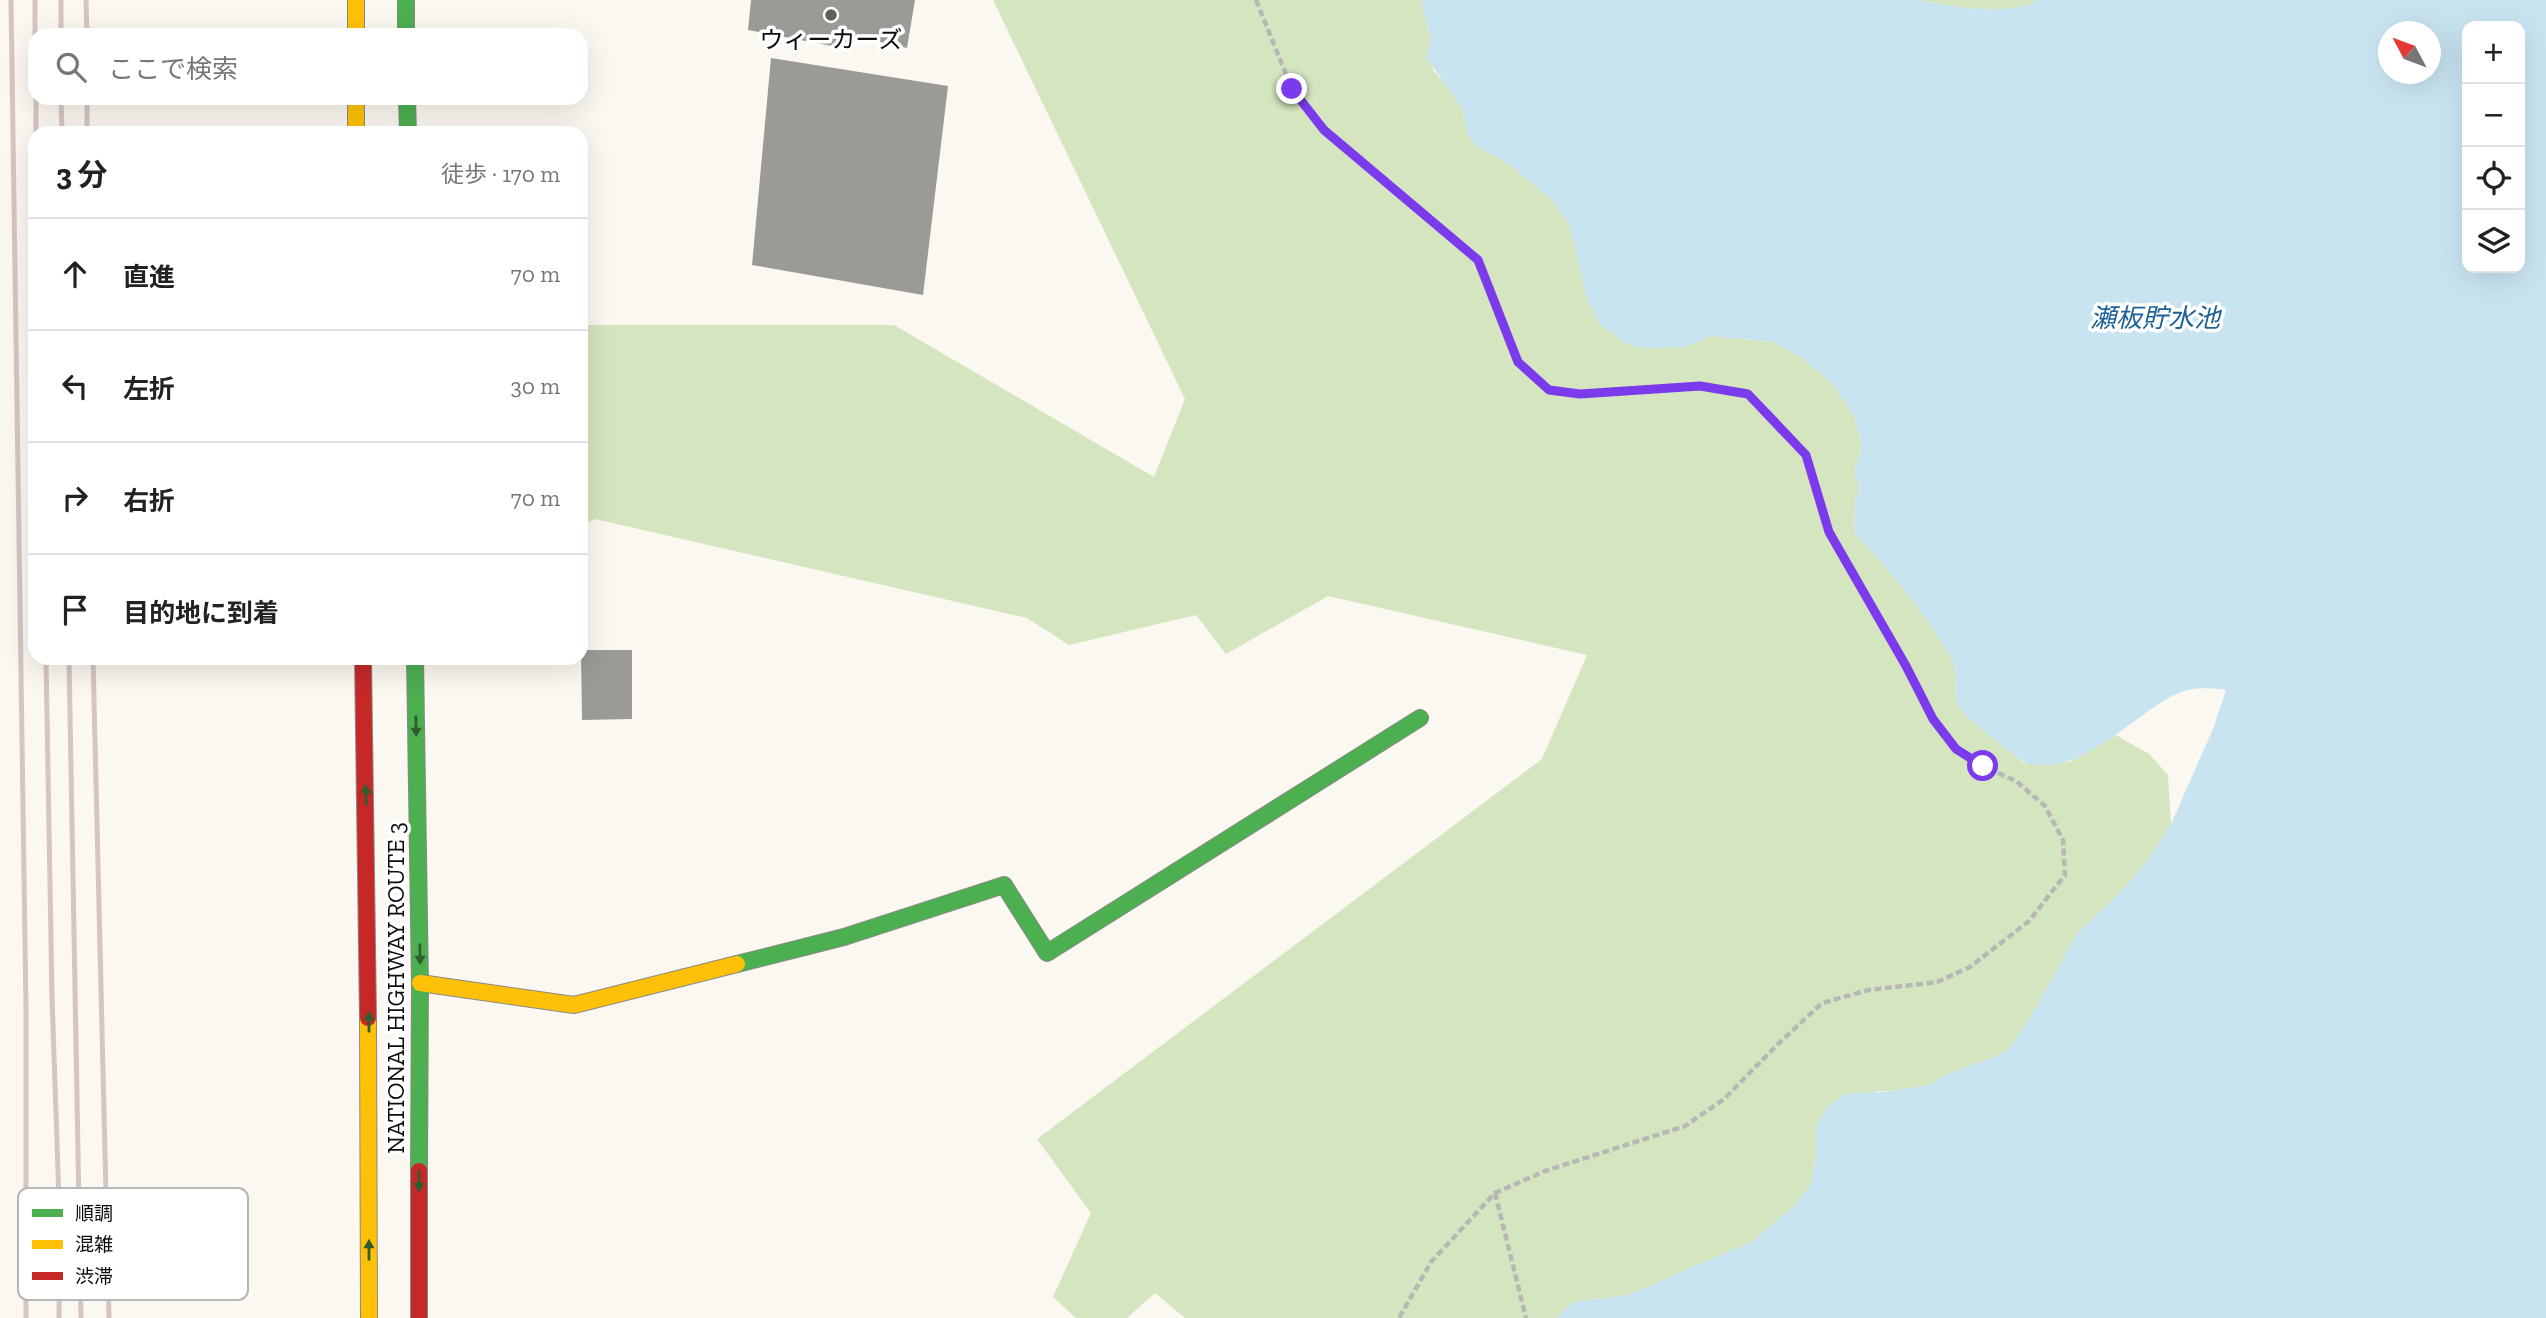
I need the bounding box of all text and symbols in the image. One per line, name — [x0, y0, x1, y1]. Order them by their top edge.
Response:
marker: ウィーカーズ — [823, 7, 839, 23]
north arrow — [2378, 21, 2441, 84]
map controls — [2462, 21, 2525, 273]
button: + — [2462, 21, 2525, 84]
place label: ウィーカーズ — [760, 25, 902, 54]
search box — [28, 28, 588, 105]
icon: search — [52, 48, 90, 86]
text: ここで検索 — [108, 53, 238, 85]
route end — [1276, 73, 1307, 104]
button: − — [2462, 84, 2525, 147]
button: locate — [2462, 147, 2525, 210]
text: 3 分 — [56, 157, 108, 193]
text: 徒歩 · 170 m — [441, 160, 560, 188]
button: layers — [2462, 210, 2525, 273]
icon: ahead — [56, 255, 94, 293]
text: 70 m — [511, 260, 560, 288]
text: 直進 — [123, 261, 175, 293]
water label: 瀬板貯水池 — [2090, 302, 2223, 334]
icon: left — [56, 367, 94, 405]
text: 30 m — [510, 372, 560, 400]
text: 左折 — [123, 373, 175, 405]
icon: right — [56, 479, 94, 517]
text: 70 m — [511, 484, 560, 512]
text: 右折 — [123, 485, 175, 517]
icon: arrive — [56, 591, 94, 629]
text: 目的地に到着 — [123, 597, 279, 629]
one-way arrow — [411, 715, 422, 737]
route start — [1967, 750, 1998, 781]
one-way arrow — [360, 784, 372, 806]
street label: NATIONAL HIGHWAY ROUTE 3 — [381, 822, 410, 1154]
one-way arrow — [414, 943, 426, 965]
one-way arrow — [363, 1011, 375, 1033]
one-way arrow — [413, 1170, 425, 1192]
legend — [18, 1188, 248, 1300]
text: 順調 — [75, 1202, 113, 1225]
text: 混雑 — [75, 1233, 113, 1256]
one-way arrow — [363, 1239, 375, 1261]
text: 渋滞 — [75, 1265, 113, 1288]

